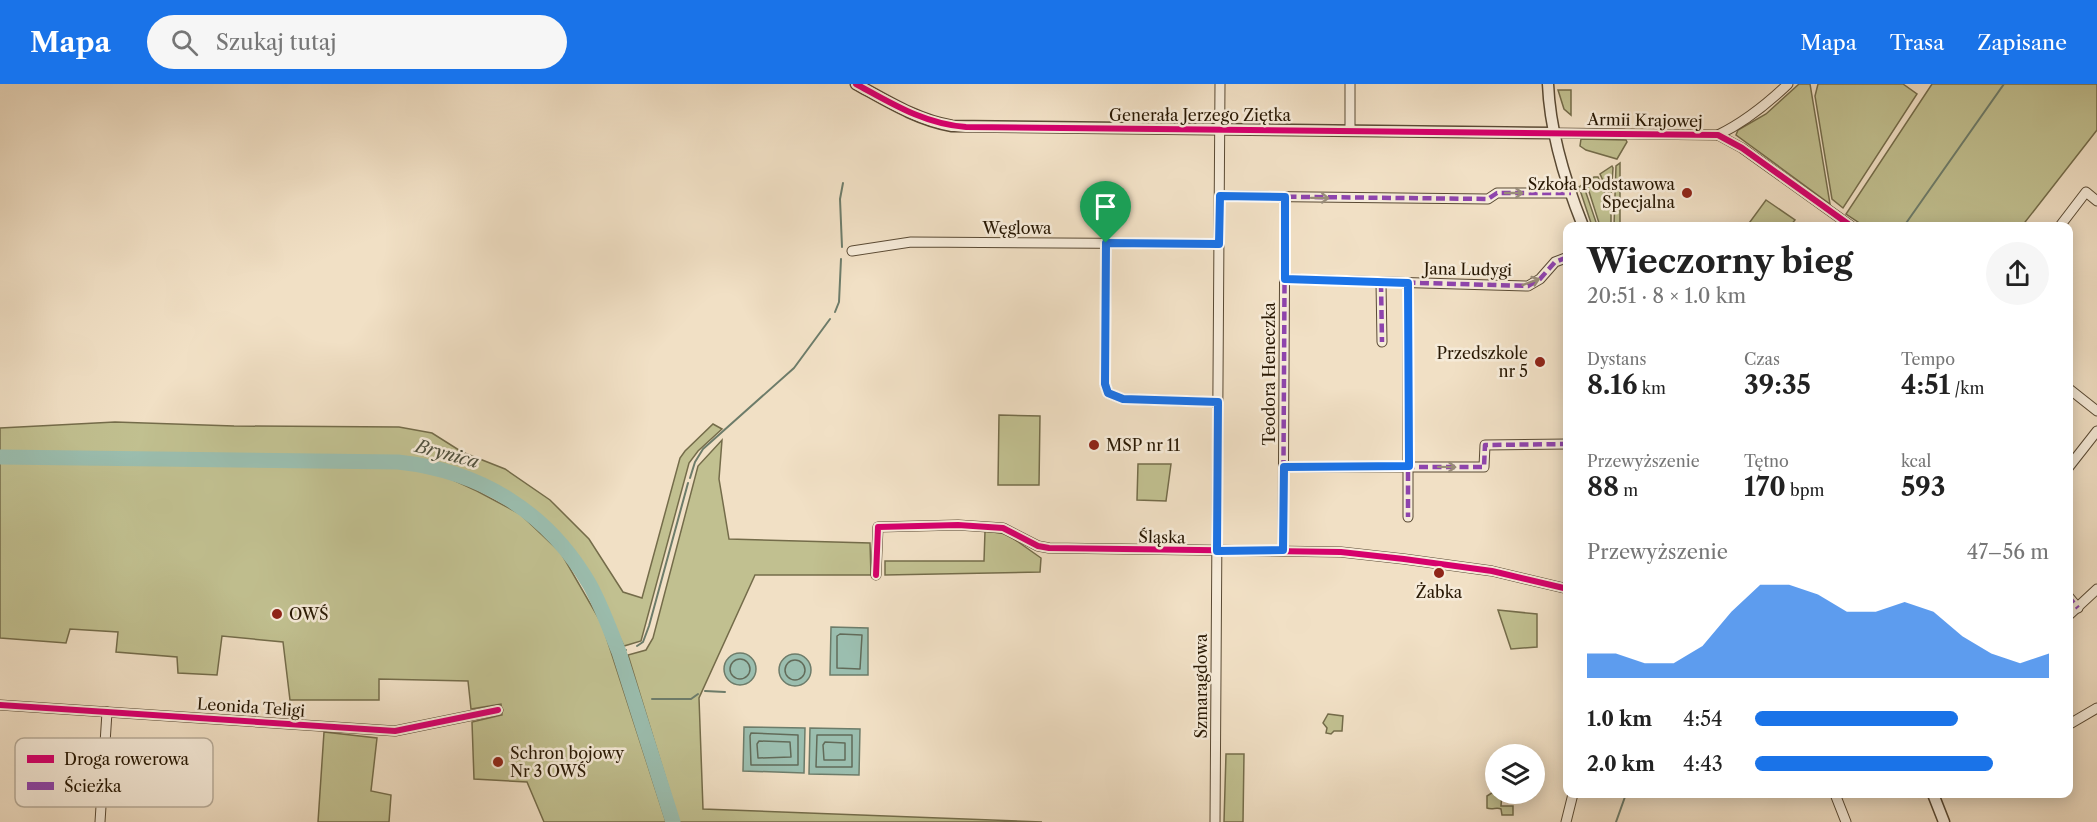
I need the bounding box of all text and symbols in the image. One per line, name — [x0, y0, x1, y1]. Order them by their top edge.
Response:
search box — [147, 15, 567, 69]
text: Mapa — [30, 25, 111, 59]
icon: search — [168, 26, 201, 59]
text: Szukaj tutaj — [216, 29, 337, 56]
text: Mapa — [1801, 30, 1857, 55]
text: Trasa — [1890, 30, 1944, 55]
text: Zapisane — [1977, 30, 2067, 55]
street label: Generała Jerzego Ziętka — [1109, 105, 1291, 125]
street label: Armii Krajowej — [1586, 109, 1703, 131]
place label: Szkoła Podstawowa Specjalna — [1528, 174, 1676, 212]
pin — [1080, 181, 1131, 243]
marker: Szkoła Podstawowa Specjalna — [1680, 186, 1694, 200]
one-way arrow — [1503, 187, 1523, 199]
icon: arrive — [1089, 190, 1122, 223]
one-way arrow — [1310, 192, 1330, 203]
street label: Węglowa — [982, 218, 1052, 238]
text: Wieczorny bieg — [1587, 241, 1853, 282]
button: share — [1986, 242, 2049, 305]
street label: Jana Ludygi — [1421, 258, 1512, 280]
one-way arrow — [1522, 275, 1540, 286]
text: 20:51 · 8 × 1.0 km — [1587, 284, 1746, 308]
street label: Teodora Heneczka — [1259, 302, 1279, 446]
place label: Przedszkole nr 5 — [1436, 343, 1528, 381]
text: Dystans — [1587, 349, 1647, 369]
text: Czas — [1744, 349, 1780, 369]
text: Tempo — [1901, 349, 1955, 369]
marker: Przedszkole nr 5 — [1533, 355, 1547, 369]
text: 8.16 — [1587, 369, 1637, 401]
text: 39:35 — [1744, 369, 1811, 401]
text: 4:51 — [1901, 369, 1950, 401]
text: km — [1637, 378, 1666, 398]
text: /km — [1950, 378, 1984, 398]
water label: Brynica — [411, 434, 481, 473]
place label: MSP nr 11 — [1106, 435, 1181, 455]
marker: MSP nr 11 — [1087, 438, 1101, 452]
text: Przewyższenie — [1587, 451, 1700, 471]
text: Tętno — [1744, 451, 1789, 471]
text: kcal — [1901, 451, 1931, 471]
one-way arrow — [1437, 461, 1457, 473]
text: 88 — [1587, 471, 1619, 503]
text: 170 — [1744, 471, 1786, 503]
text: 593 — [1901, 471, 1946, 503]
text: m — [1619, 480, 1638, 500]
text: bpm — [1786, 480, 1825, 500]
street label: Śląska — [1138, 527, 1186, 547]
text: Przewyższenie — [1587, 540, 1728, 564]
text: 47–56 m — [1967, 540, 2049, 564]
marker: Żabka — [1432, 566, 1446, 580]
place label: Żabka — [1416, 582, 1463, 602]
place label: OWŚ — [289, 604, 329, 624]
marker: OWŚ — [270, 607, 284, 621]
street label: Szmaragdowa — [1191, 633, 1211, 738]
street label: Leonida Teligi — [196, 693, 306, 721]
text: 1.0 km — [1587, 707, 1652, 731]
text: 4:54 — [1683, 707, 1723, 731]
legend — [15, 738, 213, 807]
place label: Schron bojowy Nr 3 OWŚ — [510, 743, 625, 781]
map controls — [1485, 744, 1545, 804]
button: layers — [1485, 744, 1545, 804]
text: Droga rowerowa — [64, 749, 190, 769]
text: 2.0 km — [1587, 752, 1655, 776]
text: 4:43 — [1683, 752, 1723, 776]
marker: Schron bojowy Nr 3 OWŚ — [491, 755, 505, 769]
text: Ścieżka — [64, 776, 122, 796]

